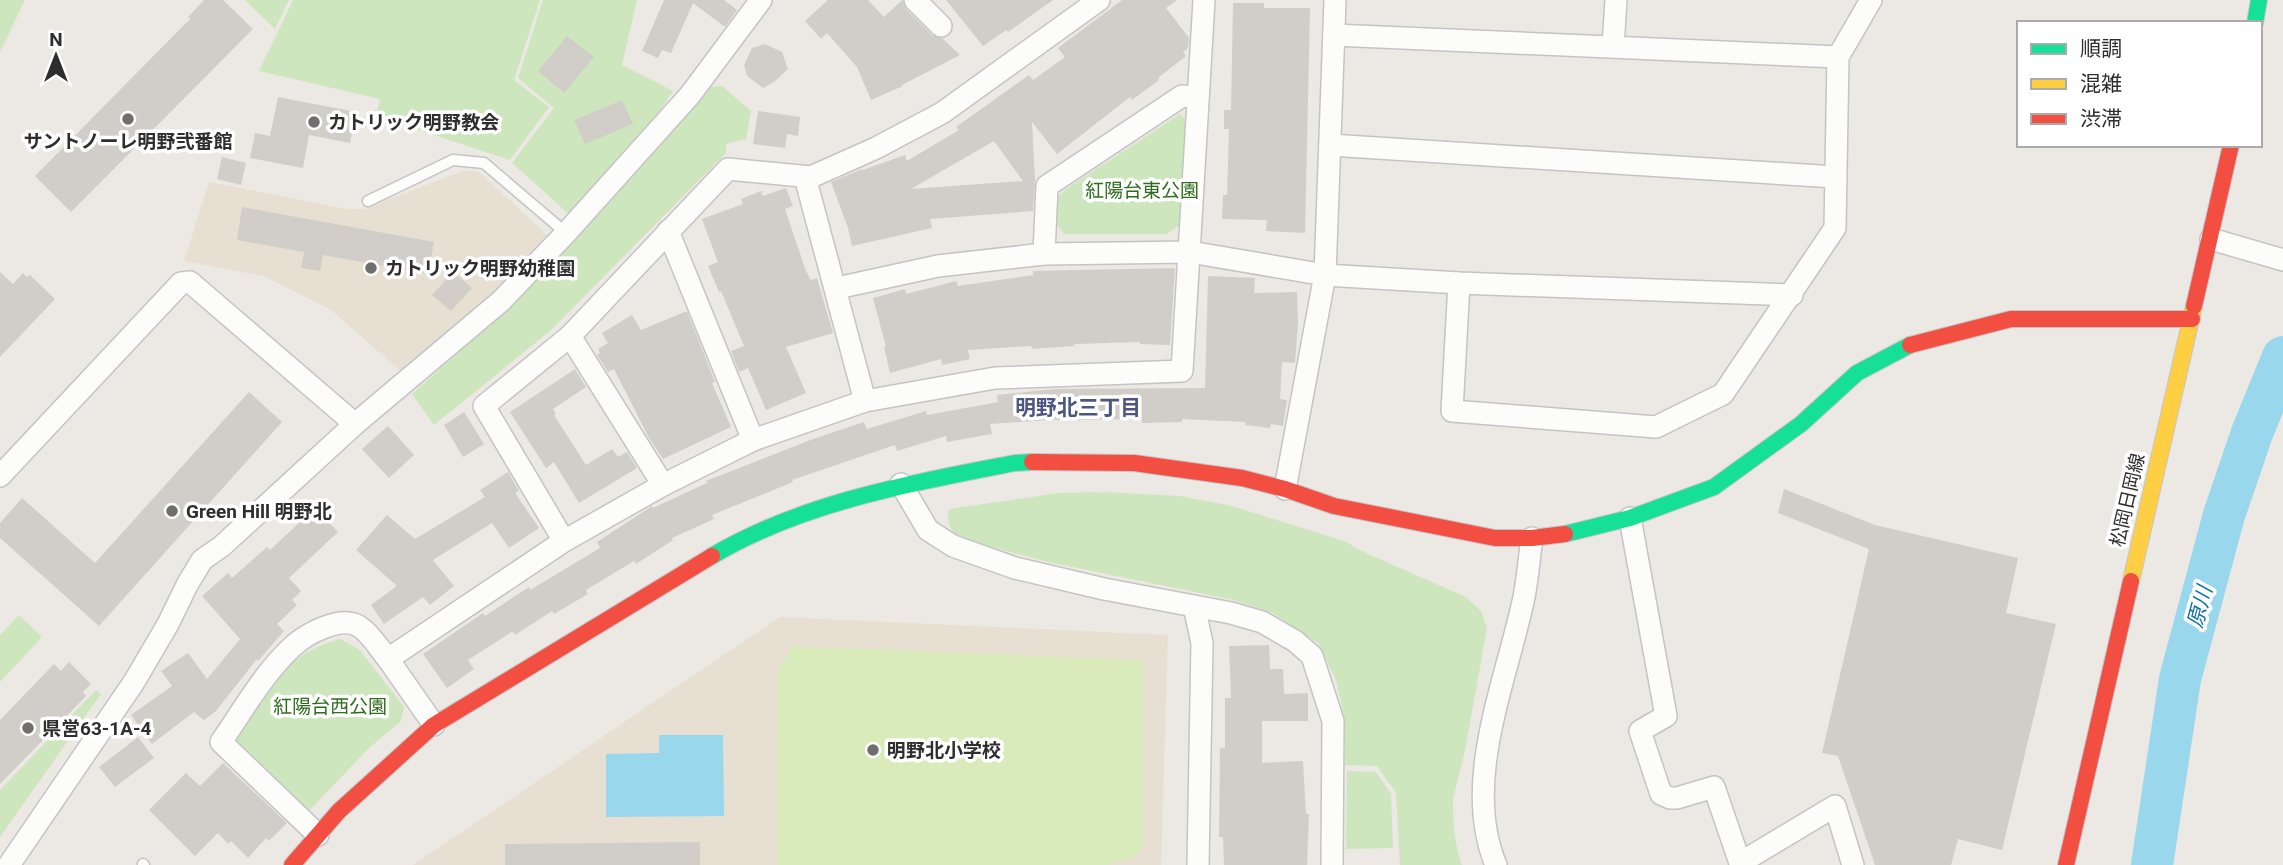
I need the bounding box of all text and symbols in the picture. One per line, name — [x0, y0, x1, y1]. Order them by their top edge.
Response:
north arrow — [21, 21, 91, 91]
legend — [2017, 21, 2262, 147]
text: N — [49, 28, 63, 51]
text: 順調 — [2080, 37, 2122, 61]
text: 混雑 — [2080, 72, 2122, 96]
text: 渋滞 — [2080, 107, 2122, 131]
marker: サントノーレ明野弐番館 — [120, 111, 136, 127]
place label: カトリック明野教会 — [328, 111, 499, 134]
marker: カトリック明野教会 — [306, 114, 322, 130]
place label: サントノーレ明野弐番館 — [23, 130, 233, 153]
park label: 紅陽台東公園 — [1085, 179, 1199, 202]
place label: カトリック明野幼稚園 — [385, 257, 575, 280]
marker: カトリック明野幼稚園 — [363, 260, 379, 276]
district label: 明野北三丁目 — [1015, 396, 1141, 420]
street label: 松岡日岡線 — [2106, 451, 2149, 549]
place label: Green Hill 明野北 — [186, 500, 332, 523]
marker: Green Hill 明野北 — [164, 503, 180, 519]
water label: 原川 — [2183, 582, 2218, 630]
park label: 紅陽台西公園 — [273, 695, 387, 718]
place label: 県営63-1A-4 — [42, 717, 151, 740]
marker: 県営63-1A-4 — [20, 720, 36, 736]
place label: 明野北小学校 — [887, 739, 1001, 762]
marker: 明野北小学校 — [865, 742, 881, 758]

